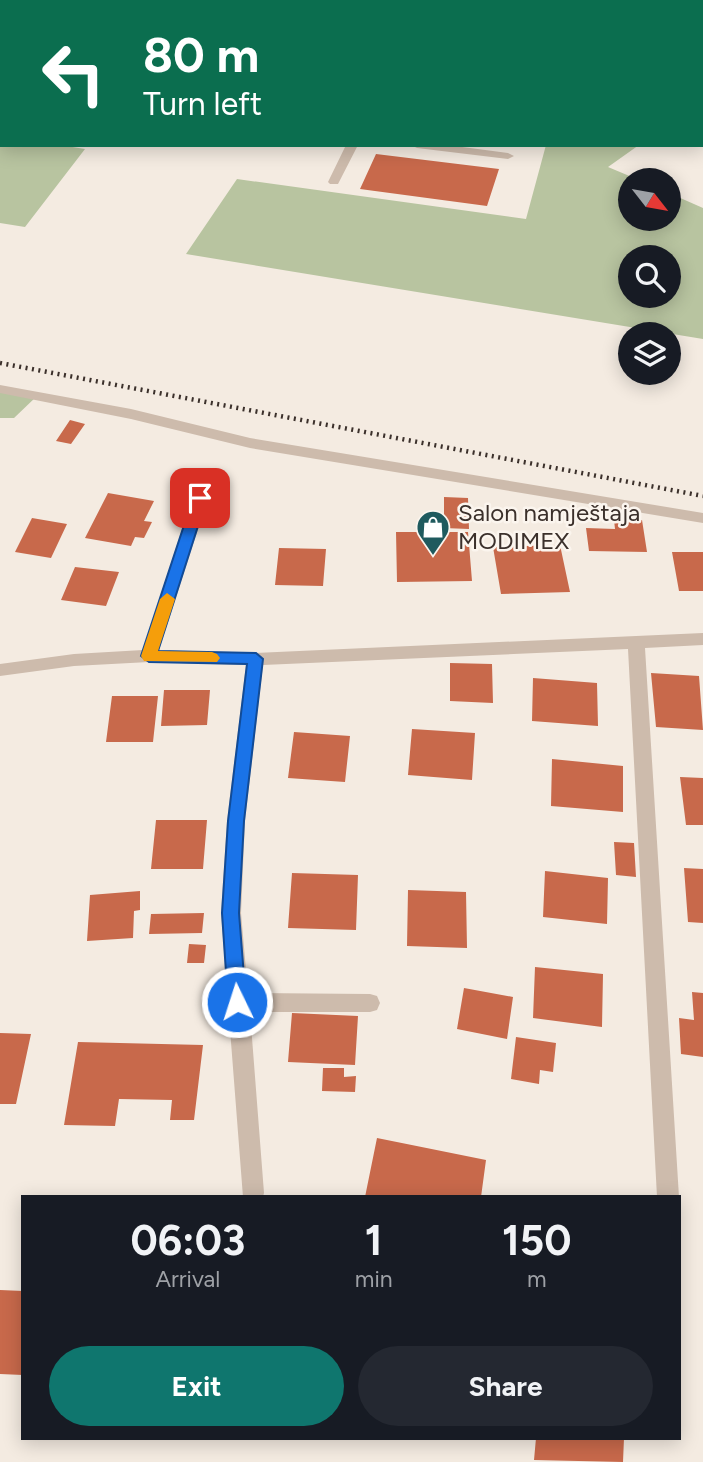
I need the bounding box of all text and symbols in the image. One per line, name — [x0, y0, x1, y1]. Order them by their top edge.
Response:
text: 80 m — [143, 25, 259, 84]
icon: left — [28, 28, 119, 119]
text: Turn left — [143, 85, 262, 123]
north arrow — [618, 168, 681, 231]
map controls — [618, 168, 681, 385]
button: search — [618, 245, 681, 308]
button: layers — [618, 322, 681, 385]
pin — [170, 468, 230, 528]
icon: arrive — [181, 479, 219, 517]
place label: Salon namještaja MODIMEX — [458, 498, 640, 555]
shop icon: Salon namještaja MODIMEX — [414, 508, 452, 557]
position arrow — [200, 965, 274, 1039]
text: 06:03 — [131, 1215, 245, 1266]
text: 1 — [365, 1215, 383, 1266]
text: 150 — [502, 1215, 571, 1266]
text: Arrival — [155, 1265, 220, 1293]
text: min — [355, 1265, 393, 1293]
text: m — [527, 1265, 547, 1293]
button: Exit — [49, 1346, 344, 1426]
button: Share — [358, 1346, 653, 1426]

